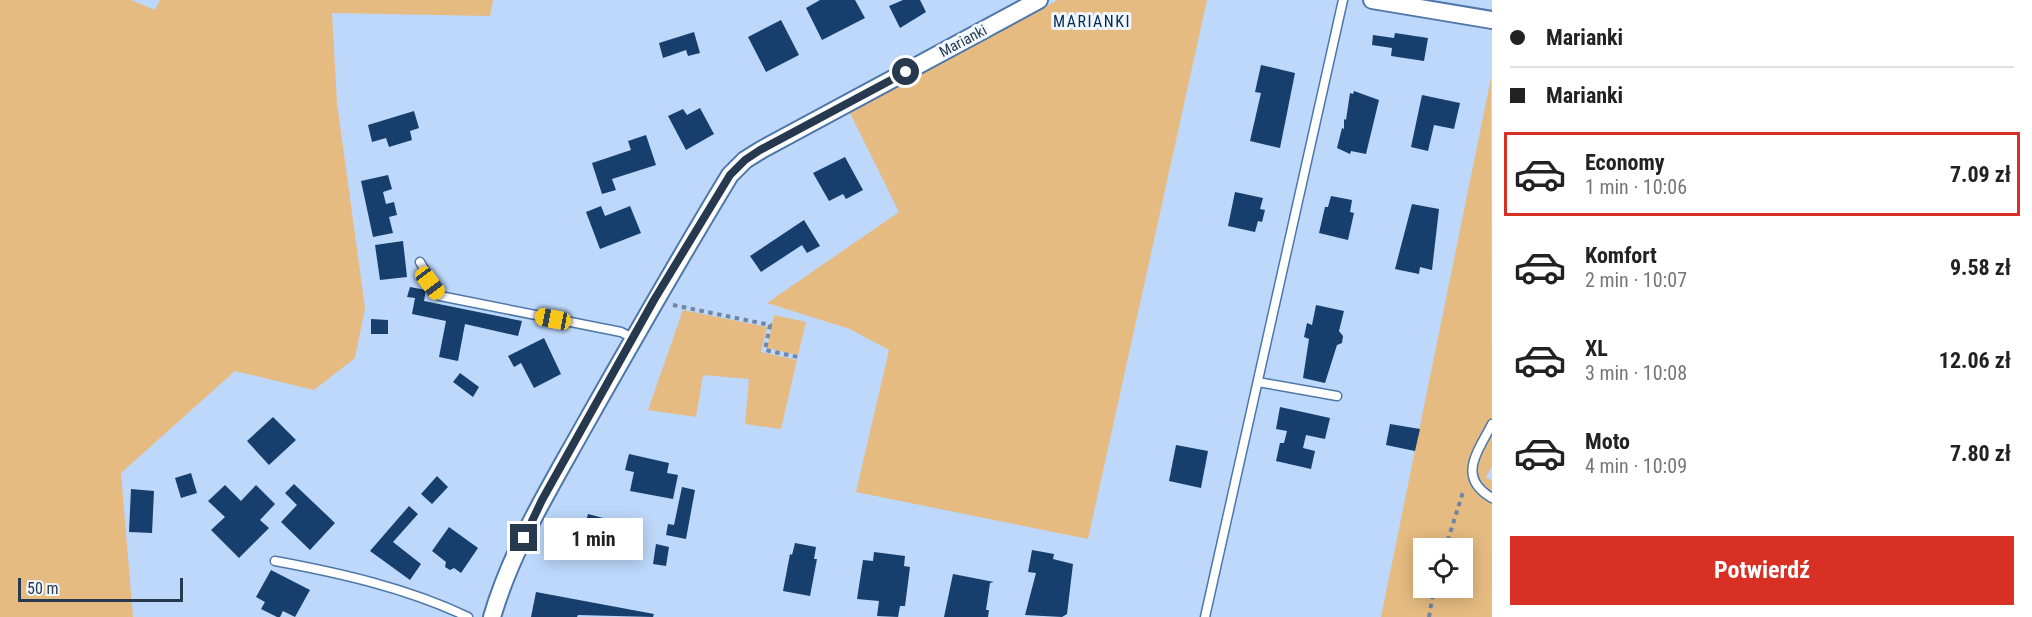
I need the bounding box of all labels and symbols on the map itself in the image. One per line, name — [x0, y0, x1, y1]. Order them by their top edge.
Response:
district label: MARIANKI — [1053, 12, 1131, 31]
street label: Marianki — [936, 21, 990, 61]
route start — [892, 58, 919, 85]
car — [412, 263, 448, 303]
car — [534, 307, 572, 331]
callout: 1 min — [545, 517, 644, 559]
route end — [510, 524, 537, 551]
scale bar — [18, 575, 183, 602]

